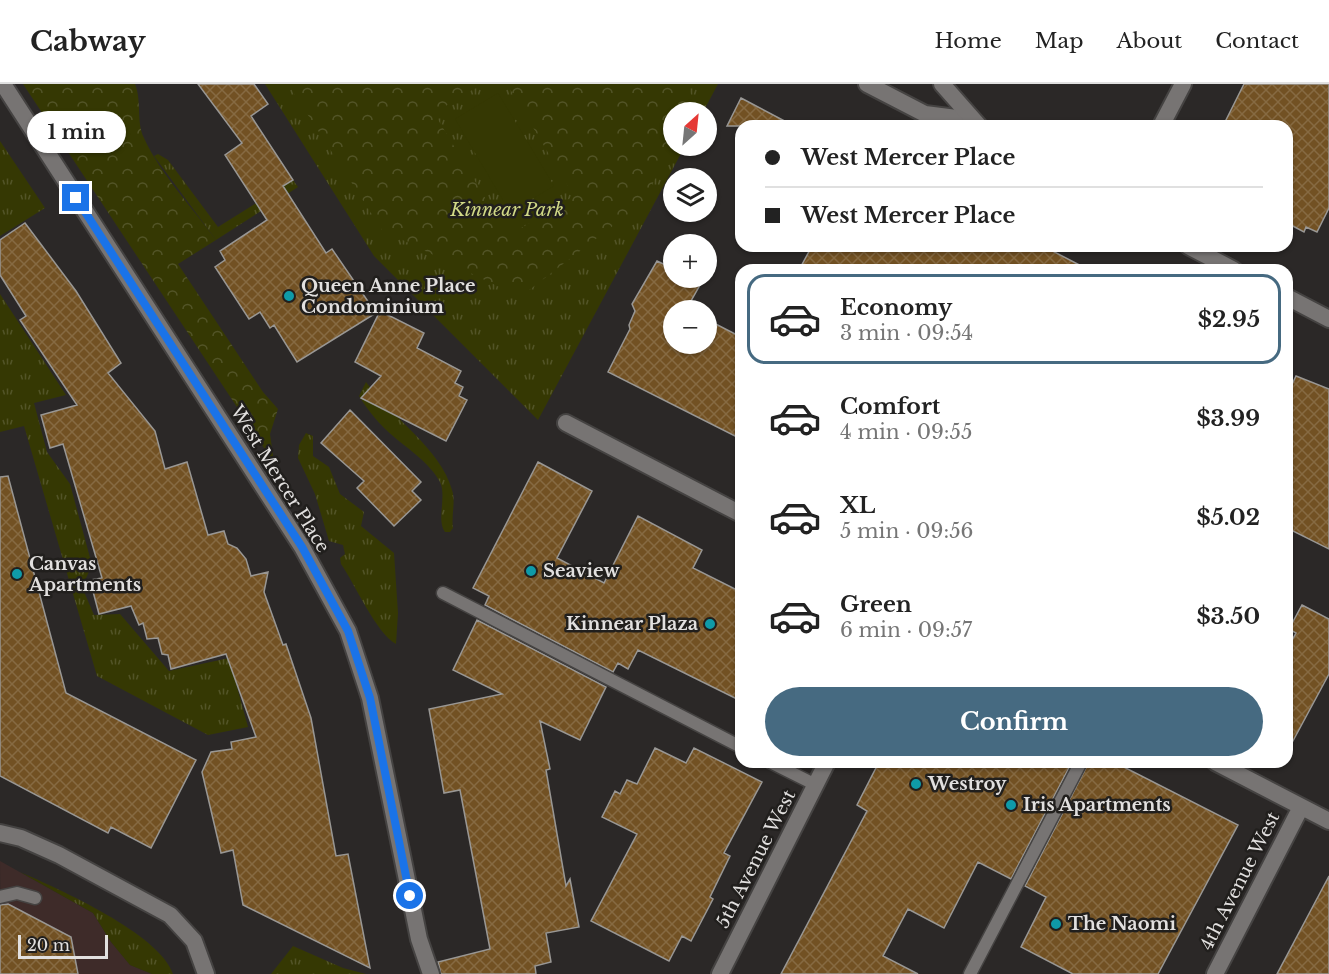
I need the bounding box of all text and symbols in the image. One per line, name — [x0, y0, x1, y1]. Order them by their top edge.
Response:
text: Cabway — [30, 24, 146, 59]
text: Home — [935, 28, 1002, 54]
text: Map — [1035, 28, 1083, 54]
text: About — [1116, 28, 1182, 54]
text: Contact — [1215, 28, 1299, 54]
north arrow — [663, 102, 717, 156]
map controls — [663, 102, 717, 354]
callout: 1 min — [26, 111, 125, 153]
text: 1 min — [48, 120, 105, 144]
text: West Mercer Place — [801, 144, 1015, 171]
button: layers — [663, 168, 717, 222]
route end — [62, 184, 89, 211]
park label: Kinnear Park — [449, 199, 564, 221]
text: West Mercer Place — [801, 202, 1015, 229]
button: + — [663, 234, 717, 288]
place label: Queen Anne Place Condominium — [301, 275, 475, 318]
marker: Queen Anne Place Condominium — [282, 289, 296, 303]
icon: car — [768, 292, 822, 346]
text: Economy — [840, 294, 952, 321]
button: − — [663, 300, 717, 354]
text: $2.95 — [1198, 306, 1260, 333]
text: 3 min · 09:54 — [840, 321, 973, 345]
icon: car — [768, 391, 822, 445]
text: Comfort — [840, 393, 940, 420]
street label: West Mercer Place — [225, 400, 334, 557]
text: $3.99 — [1196, 405, 1260, 432]
text: 4 min · 09:55 — [840, 420, 972, 444]
icon: car — [768, 490, 822, 544]
text: XL — [840, 492, 875, 519]
text: $5.02 — [1197, 504, 1260, 531]
text: 5 min · 09:56 — [840, 519, 973, 543]
place label: Canvas Apartments — [28, 553, 141, 596]
place label: Seaview — [543, 560, 620, 582]
marker: Seaview — [524, 564, 538, 578]
marker: Canvas Apartments — [10, 567, 24, 581]
icon: car — [768, 589, 822, 643]
text: Green — [840, 591, 912, 618]
text: $3.50 — [1196, 603, 1260, 630]
place label: Kinnear Plaza — [566, 613, 699, 635]
marker: Kinnear Plaza — [703, 617, 717, 631]
text: 6 min · 09:57 — [840, 618, 972, 642]
button: Confirm — [765, 687, 1263, 756]
place label: Westroy — [927, 773, 1007, 795]
marker: Westroy — [909, 777, 923, 791]
street label: 5th Avenue West — [712, 786, 800, 932]
place label: Iris Apartments — [1023, 794, 1171, 816]
marker: Iris Apartments — [1004, 798, 1018, 812]
street label: 4th Avenue West — [1196, 808, 1284, 954]
route start — [396, 882, 423, 909]
place label: The Naomi — [1068, 913, 1176, 935]
marker: The Naomi — [1049, 917, 1063, 931]
scale bar — [18, 932, 108, 960]
text: 20 m — [27, 935, 70, 955]

